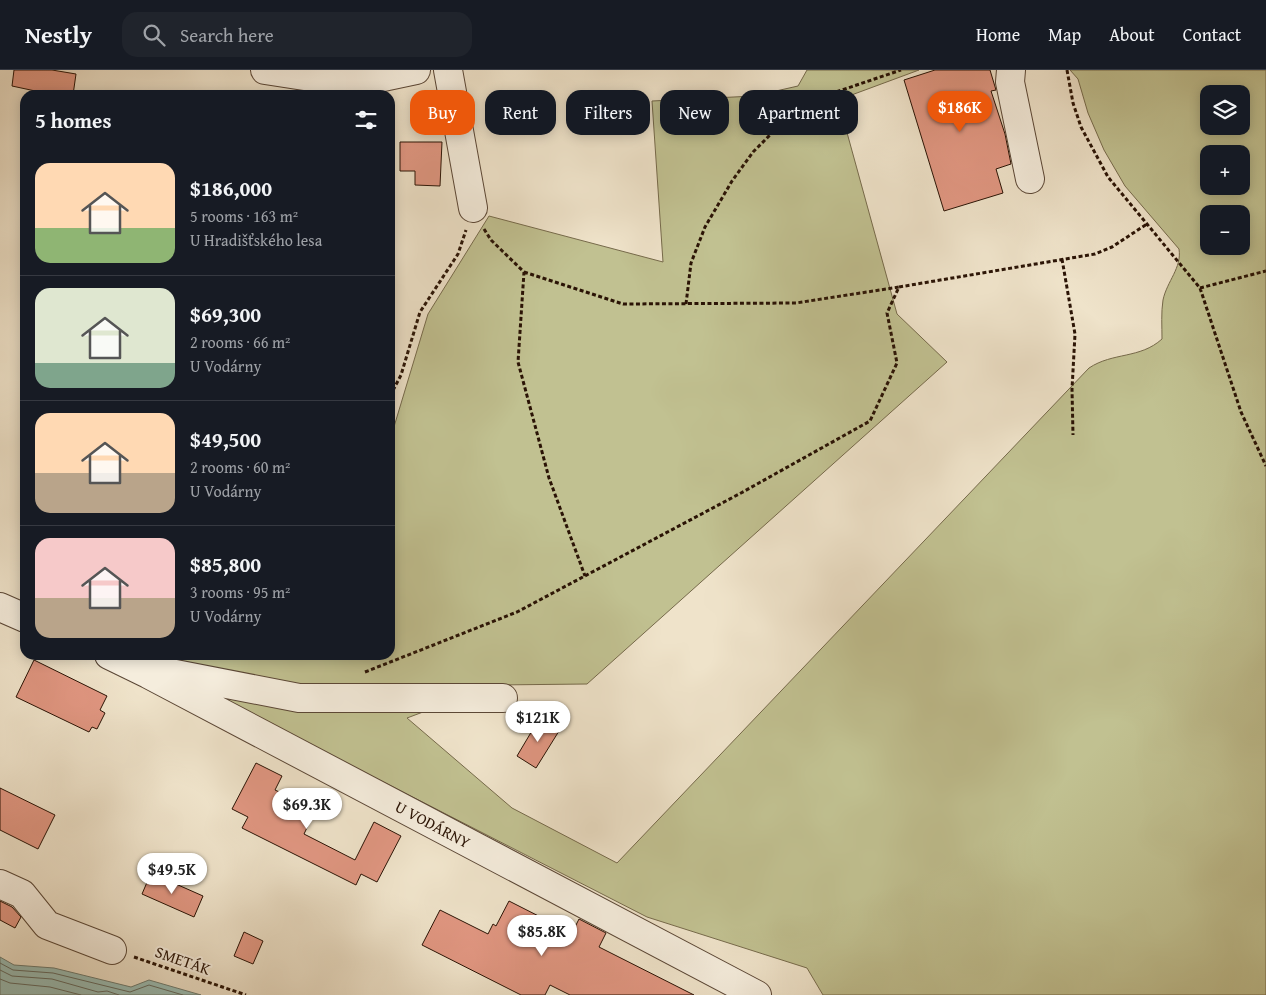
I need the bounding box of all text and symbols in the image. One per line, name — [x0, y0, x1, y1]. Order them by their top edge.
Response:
search box — [122, 12, 472, 57]
text: Nestly — [25, 17, 92, 52]
icon: search — [140, 21, 168, 49]
text: Search here — [180, 21, 274, 49]
text: Home — [976, 21, 1020, 48]
text: Map — [1048, 21, 1081, 48]
text: About — [1109, 21, 1155, 48]
text: Contact — [1183, 21, 1241, 48]
map controls — [1200, 85, 1250, 255]
button: layers — [1200, 85, 1250, 135]
chip: Buy — [410, 90, 475, 135]
chip: Rent — [485, 90, 556, 135]
chip: Filters — [566, 90, 650, 135]
chip: New — [660, 90, 729, 135]
chip: Apartment — [739, 90, 858, 135]
pin: $186K — [925, 90, 995, 133]
text: $186K — [938, 95, 982, 119]
text: 5 homes — [35, 105, 111, 136]
icon: filters — [352, 106, 380, 134]
button: + — [1200, 145, 1250, 195]
text: $186,000 — [190, 173, 272, 204]
icon: home — [75, 183, 135, 243]
text: 5 rooms · 163 m² — [190, 204, 298, 228]
button: − — [1200, 205, 1250, 255]
text: U Hradišťského lesa — [190, 228, 322, 252]
text: $69,300 — [190, 299, 261, 330]
icon: home — [75, 308, 135, 368]
text: 2 rooms · 66 m² — [190, 330, 290, 354]
text: U Vodárny — [190, 354, 261, 378]
text: $49,500 — [190, 424, 261, 455]
icon: home — [75, 433, 135, 493]
text: 2 rooms · 60 m² — [190, 455, 290, 479]
text: U Vodárny — [190, 479, 261, 503]
text: $85,800 — [190, 549, 261, 580]
icon: home — [75, 558, 135, 618]
text: 3 rooms · 95 m² — [190, 580, 290, 604]
text: U Vodárny — [190, 604, 261, 628]
pin: $121K — [503, 700, 573, 743]
text: $121K — [516, 705, 560, 729]
pin: $69.3K — [266, 788, 348, 830]
text: $69.3K — [283, 792, 331, 816]
street label: U VODÁRNY — [391, 794, 475, 854]
pin: $49.5K — [131, 852, 213, 895]
text: $49.5K — [148, 857, 196, 881]
pin: $85.8K — [501, 914, 583, 957]
text: $85.8K — [518, 919, 566, 943]
street label: SMETÁK — [152, 939, 214, 981]

